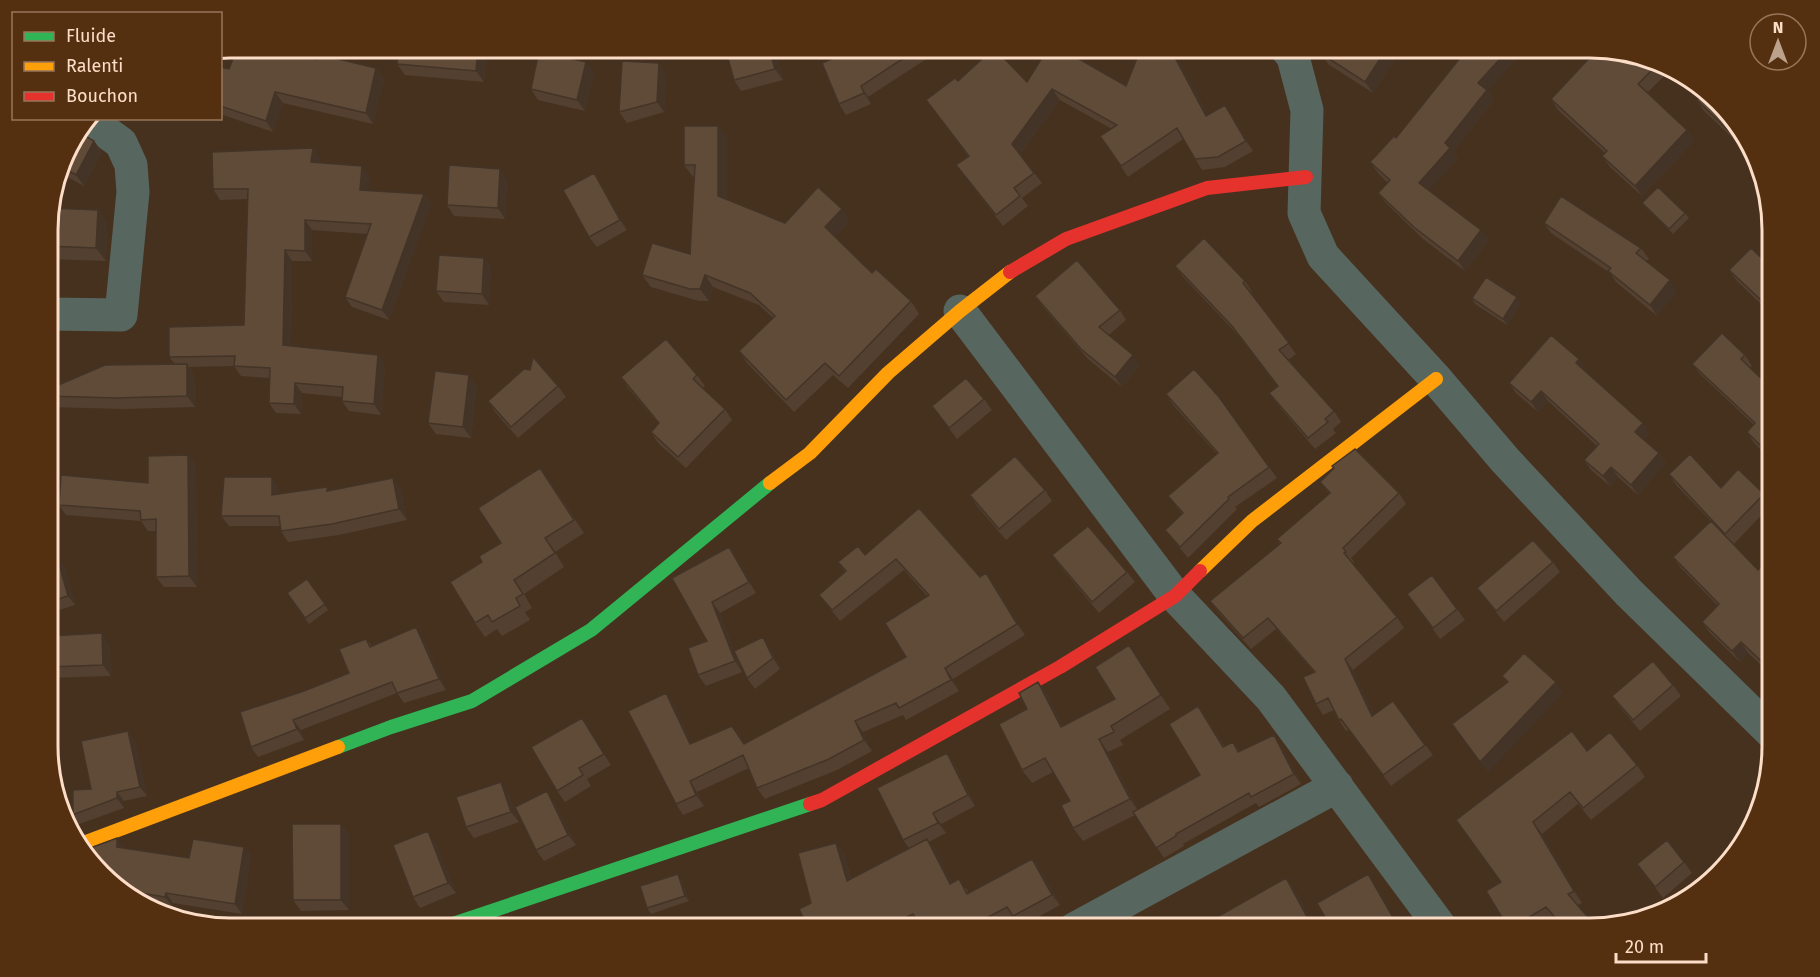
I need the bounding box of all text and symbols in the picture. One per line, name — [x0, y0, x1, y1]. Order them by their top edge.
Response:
legend — [12, 12, 222, 120]
north arrow — [1748, 12, 1808, 72]
text: N — [1773, 18, 1783, 37]
text: Fluide — [66, 25, 116, 47]
text: Ralenti — [66, 55, 123, 77]
text: Bouchon — [66, 85, 138, 107]
scale bar — [1616, 926, 1706, 964]
text: 20 m — [1625, 936, 1664, 958]

